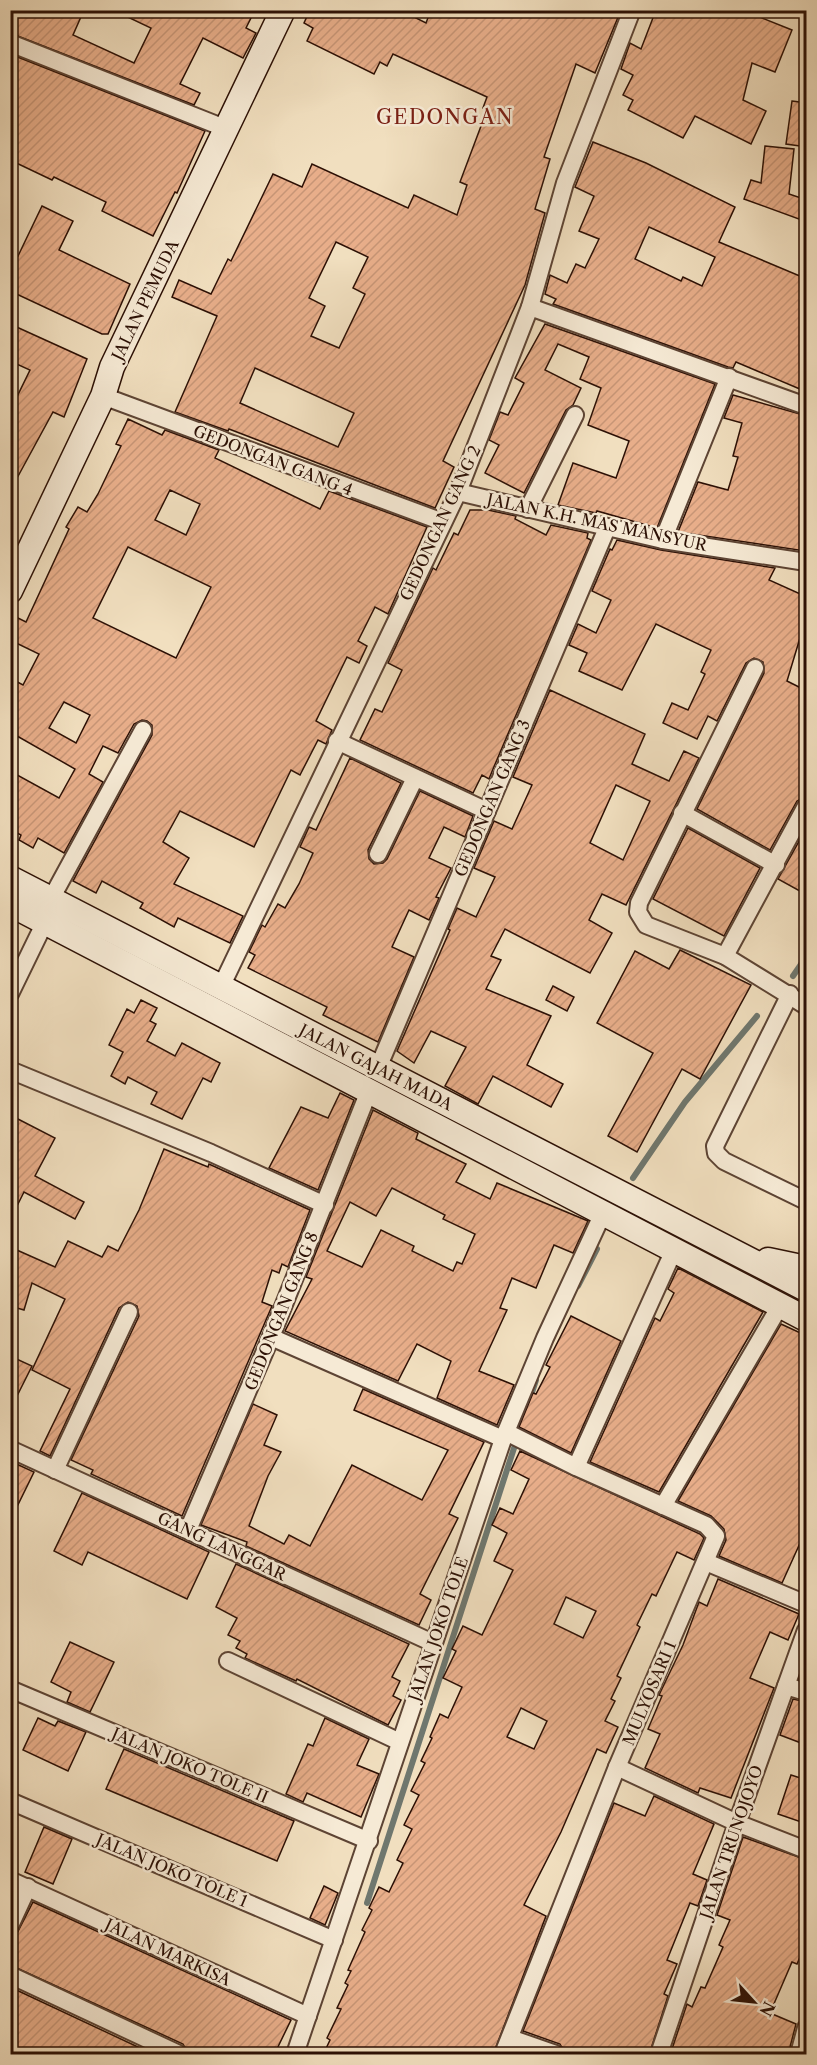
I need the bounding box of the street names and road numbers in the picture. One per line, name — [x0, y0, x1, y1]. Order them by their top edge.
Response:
street label: JALAN PEMUDA — [106, 235, 183, 366]
street label: GEDONGAN GANG 4 — [190, 420, 356, 500]
street label: GEDONGAN GANG 2 — [395, 442, 485, 604]
street label: JALAN K.H. MAS MANSYUR — [482, 488, 710, 555]
street label: GEDONGAN GANG 3 — [450, 716, 534, 880]
street label: JALAN GAJAH MADA — [293, 1018, 457, 1115]
street label: GEDONGAN GANG 8 — [240, 1229, 322, 1393]
street label: GANG LANGGAR — [155, 1508, 290, 1585]
street label: JALAN JOKO TOLE — [403, 1554, 472, 1707]
street label: MULYOSARI 1 — [618, 1638, 680, 1748]
street label: JALAN JOKO TOLE II — [106, 1722, 271, 1807]
street label: JALAN TRUNOJOYO — [694, 1762, 767, 1924]
street label: JALAN JOKO TOLE 1 — [90, 1828, 251, 1911]
street label: JALAN MARKISA — [99, 1913, 235, 1990]

